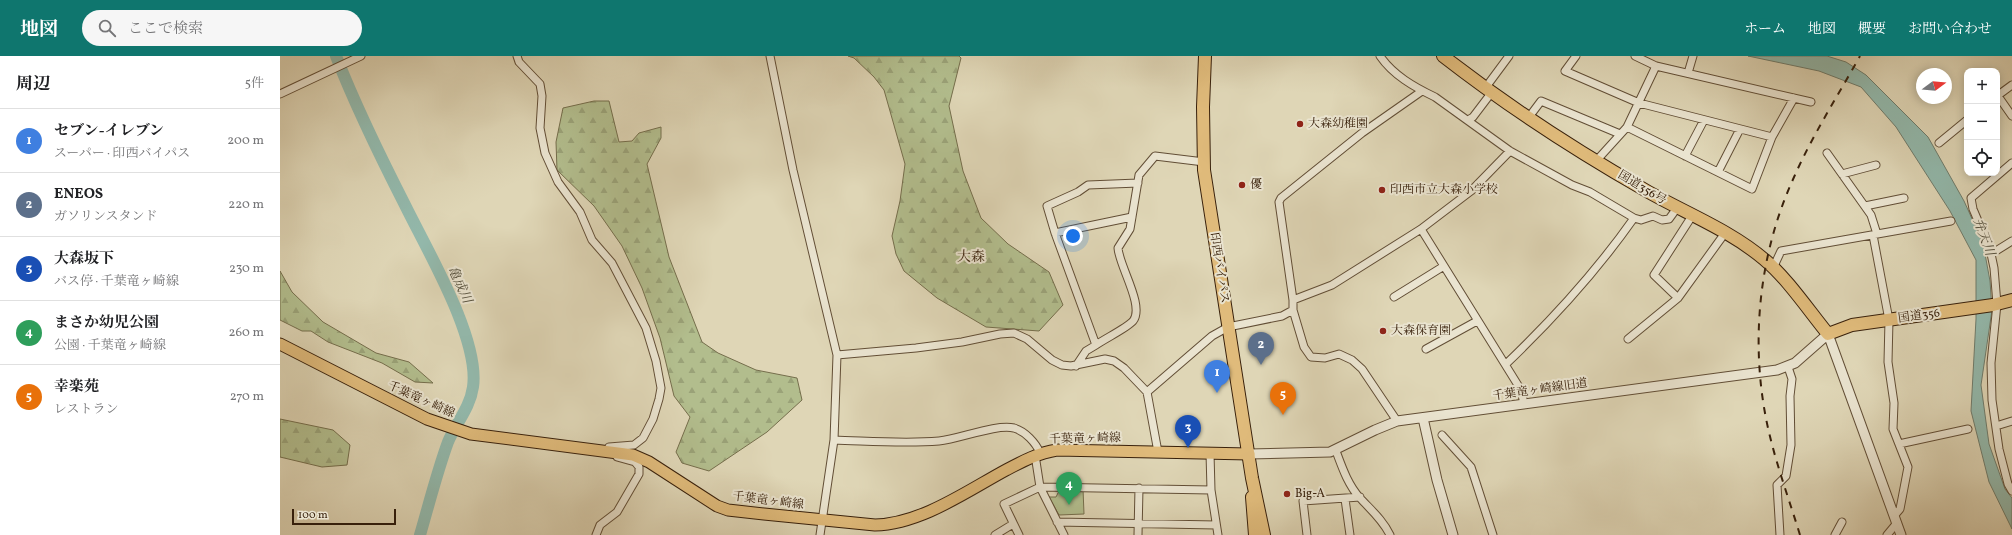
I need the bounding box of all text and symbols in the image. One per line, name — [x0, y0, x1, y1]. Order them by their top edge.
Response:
search box — [82, 10, 362, 46]
text: 地図 — [20, 17, 58, 43]
icon: search — [96, 17, 118, 39]
text: ここで検索 — [128, 19, 203, 40]
text: ホーム — [1744, 20, 1786, 39]
text: 地図 — [1808, 20, 1836, 39]
text: 概要 — [1858, 20, 1886, 39]
text: お問い合わせ — [1908, 20, 1992, 39]
north arrow — [1916, 68, 1952, 104]
map controls — [1964, 68, 2000, 176]
button: + — [1964, 68, 2000, 104]
text: 周辺 — [16, 73, 50, 96]
text: 5件 — [245, 75, 264, 93]
button: − — [1964, 104, 2000, 140]
place label: 大森幼稚園 — [1308, 116, 1368, 132]
marker: 大森幼稚園 — [1295, 119, 1305, 129]
text: セブン-イレブン — [54, 121, 164, 142]
text: 1 — [26, 132, 32, 150]
text: 200 m — [227, 132, 264, 150]
button: locate — [1964, 140, 2000, 176]
text: スーパー · 印西バイパス — [54, 145, 190, 163]
street label: 国道356号 — [1615, 167, 1669, 209]
place label: 優 — [1250, 177, 1262, 193]
marker: 優 — [1237, 180, 1247, 190]
place label: 印西市立大森小学校 — [1390, 182, 1498, 198]
text: ENEOS — [54, 184, 103, 205]
marker: 印西市立大森小学校 — [1377, 185, 1387, 195]
text: 2 — [26, 196, 32, 214]
text: 220 m — [228, 196, 264, 214]
text: ガソリンスタンド — [54, 208, 158, 226]
water label: 弁天川 — [1968, 216, 1999, 260]
your location — [1063, 226, 1083, 246]
street label: 印西バイパス — [1205, 231, 1233, 305]
district label: 大森 — [957, 248, 985, 267]
text: 大森坂下 — [54, 249, 114, 270]
text: 3 — [26, 260, 32, 278]
text: 230 m — [229, 260, 264, 278]
water label: 亀成川 — [443, 264, 476, 308]
text: バス停 · 千葉竜ヶ崎線 — [54, 273, 179, 291]
street label: 国道356 — [1897, 305, 1941, 327]
text: まさか幼児公園 — [54, 313, 159, 334]
place label: 大森保育園 — [1391, 323, 1451, 339]
text: 4 — [25, 324, 33, 342]
text: 260 m — [229, 324, 264, 342]
marker: 大森保育園 — [1378, 326, 1388, 336]
pin: 2 — [1248, 332, 1274, 365]
text: 公園 · 千葉竜ヶ崎線 — [54, 337, 166, 355]
pin: 1 — [1204, 360, 1230, 393]
street label: 千葉竜ヶ崎線旧道 — [1491, 375, 1589, 405]
text: 幸楽苑 — [54, 377, 99, 398]
street label: 千葉竜ヶ崎線 — [385, 378, 457, 422]
pin: 5 — [1270, 382, 1296, 415]
text: 5 — [26, 388, 32, 406]
text: 270 m — [230, 388, 264, 406]
text: レストラン — [54, 401, 119, 419]
pin: 3 — [1175, 415, 1201, 448]
street label: 千葉竜ヶ崎線 — [1049, 430, 1121, 448]
pin: 4 — [1056, 472, 1082, 505]
place label: Big-A — [1295, 486, 1326, 502]
street label: 千葉竜ヶ崎線 — [731, 489, 805, 513]
marker: Big-A — [1282, 489, 1292, 499]
scale bar — [292, 507, 396, 526]
text: 100 m — [298, 508, 328, 523]

